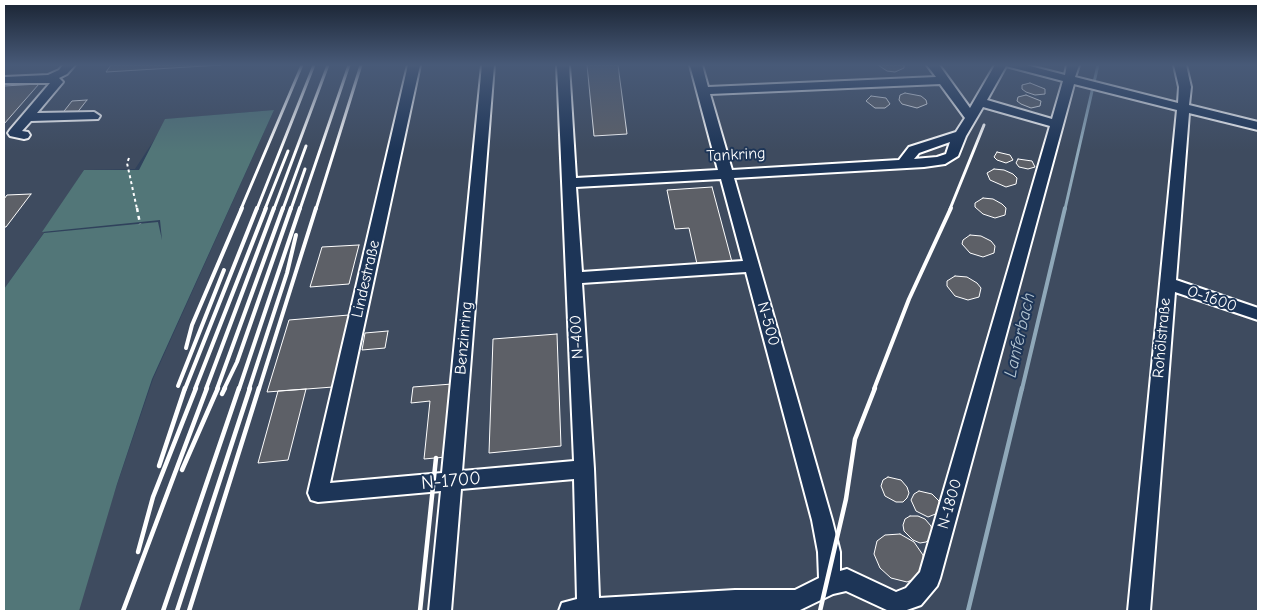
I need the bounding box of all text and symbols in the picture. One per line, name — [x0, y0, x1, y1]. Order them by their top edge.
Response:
street label: Tankring — [706, 144, 766, 166]
street label: Lindestraße — [348, 238, 384, 320]
street label: O-1600 — [1185, 282, 1239, 316]
water label: Lanferbach — [1000, 291, 1040, 379]
street label: Rohölstraße — [1149, 297, 1175, 379]
street label: N-500 — [753, 300, 783, 348]
street label: Benzinring — [451, 301, 477, 375]
street label: N-400 — [566, 314, 588, 360]
street label: N-1700 — [420, 467, 482, 495]
street label: N-1800 — [934, 477, 966, 531]

